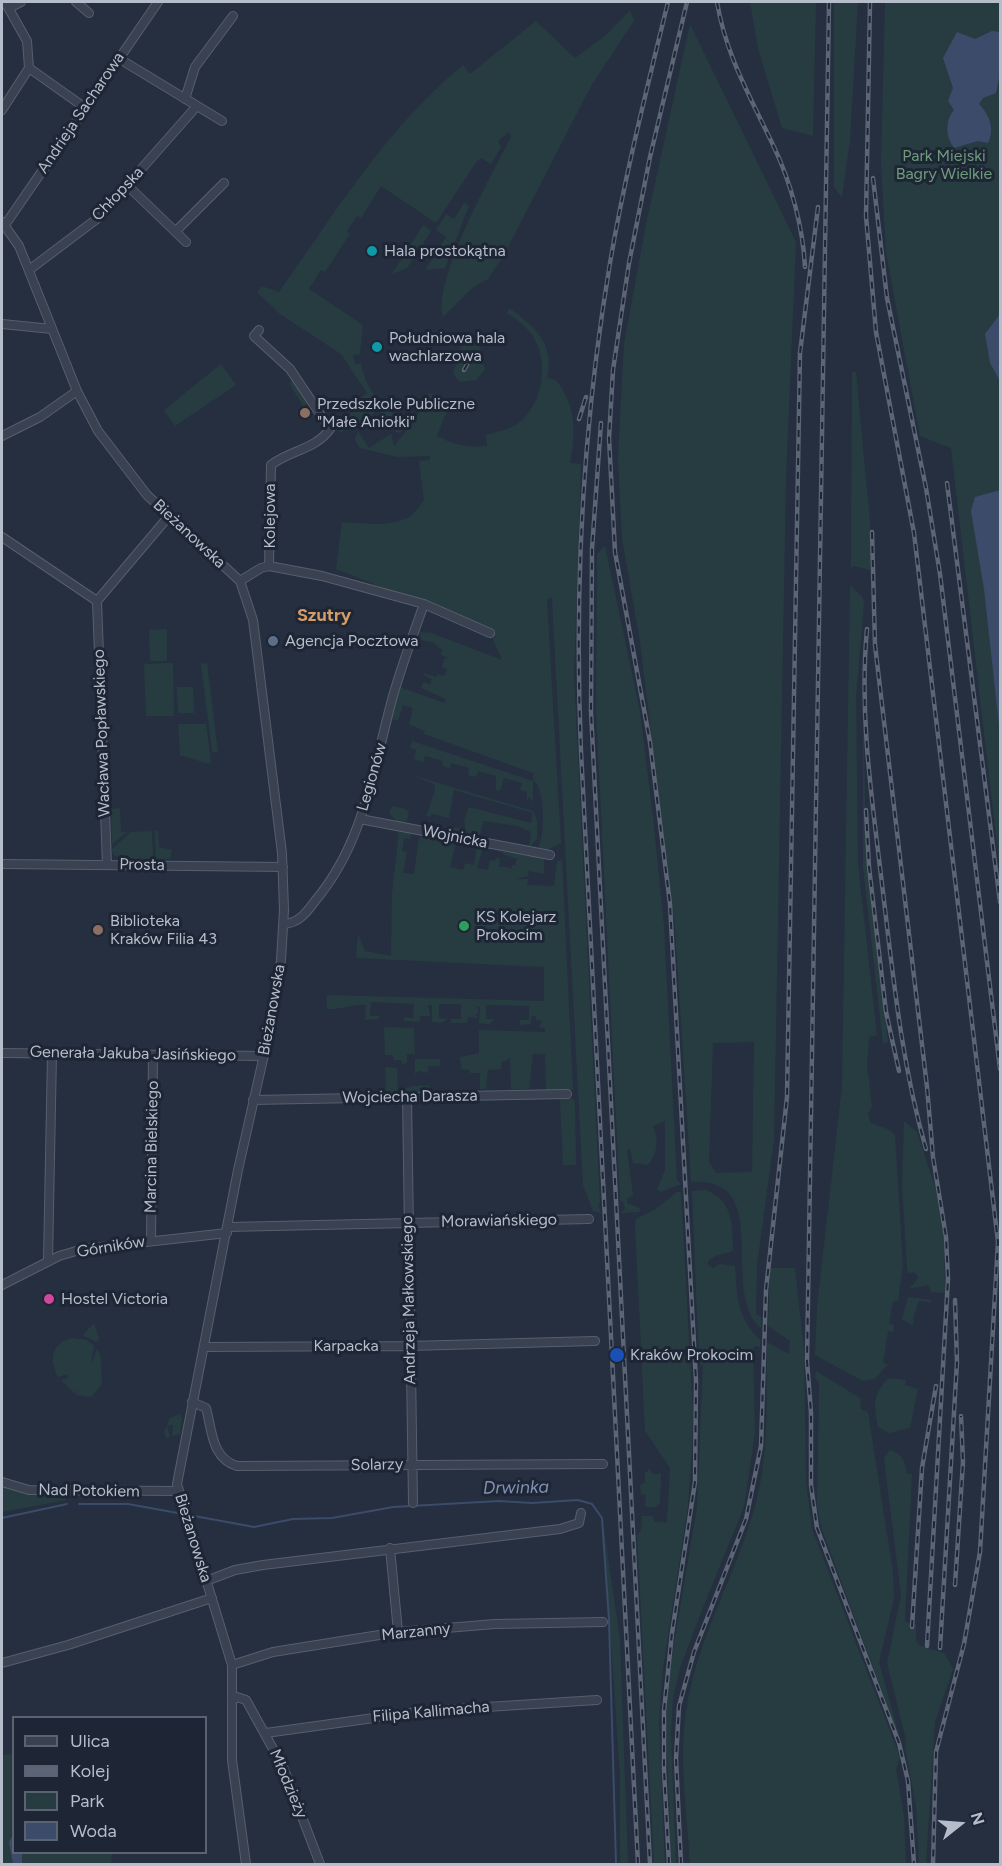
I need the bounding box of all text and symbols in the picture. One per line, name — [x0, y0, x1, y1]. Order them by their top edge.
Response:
street label: Andrieja Sacharowa — [33, 49, 129, 177]
park label: Park Miejski Bagry Wielkie — [896, 146, 992, 184]
street label: Chłopska — [88, 163, 148, 225]
place label: Hala prostokątna — [384, 241, 506, 261]
marker: Hala prostokątna — [365, 244, 379, 258]
place label: Południowa hala wachlarzowa — [389, 328, 505, 366]
marker: Południowa hala wachlarzowa — [370, 340, 384, 354]
place label: Przedszkole Publiczne "Małe Aniołki" — [317, 394, 475, 432]
marker: Przedszkole Publiczne "Małe Aniołki" — [298, 406, 312, 420]
street label: Kolejowa — [260, 483, 280, 549]
street label: Bieżanowska — [149, 496, 229, 572]
district label: Szutry — [297, 605, 351, 627]
place label: Agencja Pocztowa — [285, 631, 418, 651]
marker: Agencja Pocztowa — [266, 634, 280, 648]
street label: Wacława Popławskiego — [89, 649, 115, 817]
street label: Legionów — [353, 741, 391, 813]
street label: Wojnicka — [421, 821, 489, 853]
street label: Prosta — [119, 855, 165, 875]
place label: KS Kolejarz Prokocim — [476, 907, 556, 945]
place label: Biblioteka Kraków Filia 43 — [110, 911, 217, 949]
marker: KS Kolejarz Prokocim — [457, 919, 471, 933]
marker: Biblioteka Kraków Filia 43 — [91, 923, 105, 937]
street label: Bieżanowska — [255, 963, 289, 1057]
street label: Generała Jakuba Jasińskiego — [30, 1043, 236, 1065]
street label: Marcina Bielskiego — [141, 1081, 163, 1213]
street label: Wojciecha Darasza — [342, 1086, 478, 1108]
street label: Morawiańskiego — [441, 1210, 557, 1232]
street label: Andrzeja Małkowskiego — [398, 1215, 420, 1385]
street label: Górników — [76, 1232, 146, 1262]
place label: Hostel Victoria — [61, 1289, 168, 1309]
marker: Hostel Victoria — [42, 1292, 56, 1306]
street label: Karpacka — [313, 1336, 379, 1356]
place label: Kraków Prokocim — [630, 1345, 753, 1365]
marker: Kraków Prokocim — [608, 1346, 626, 1364]
street label: Solarzy — [351, 1455, 403, 1475]
water label: Drwinka — [483, 1477, 549, 1499]
street label: Nad Potokiem — [38, 1481, 140, 1501]
street label: Bieżanowska — [170, 1491, 216, 1585]
street label: Marzanny — [381, 1619, 451, 1645]
street label: Filipa Kallimacha — [372, 1697, 490, 1727]
legend — [12, 1716, 207, 1854]
text: Ulica — [70, 1730, 110, 1752]
street label: Młodzieży — [265, 1747, 311, 1821]
text: Kolej — [70, 1760, 110, 1782]
text: Park — [70, 1790, 104, 1812]
north arrow — [930, 1794, 990, 1854]
text: N — [967, 1810, 989, 1827]
text: Woda — [70, 1820, 117, 1842]

